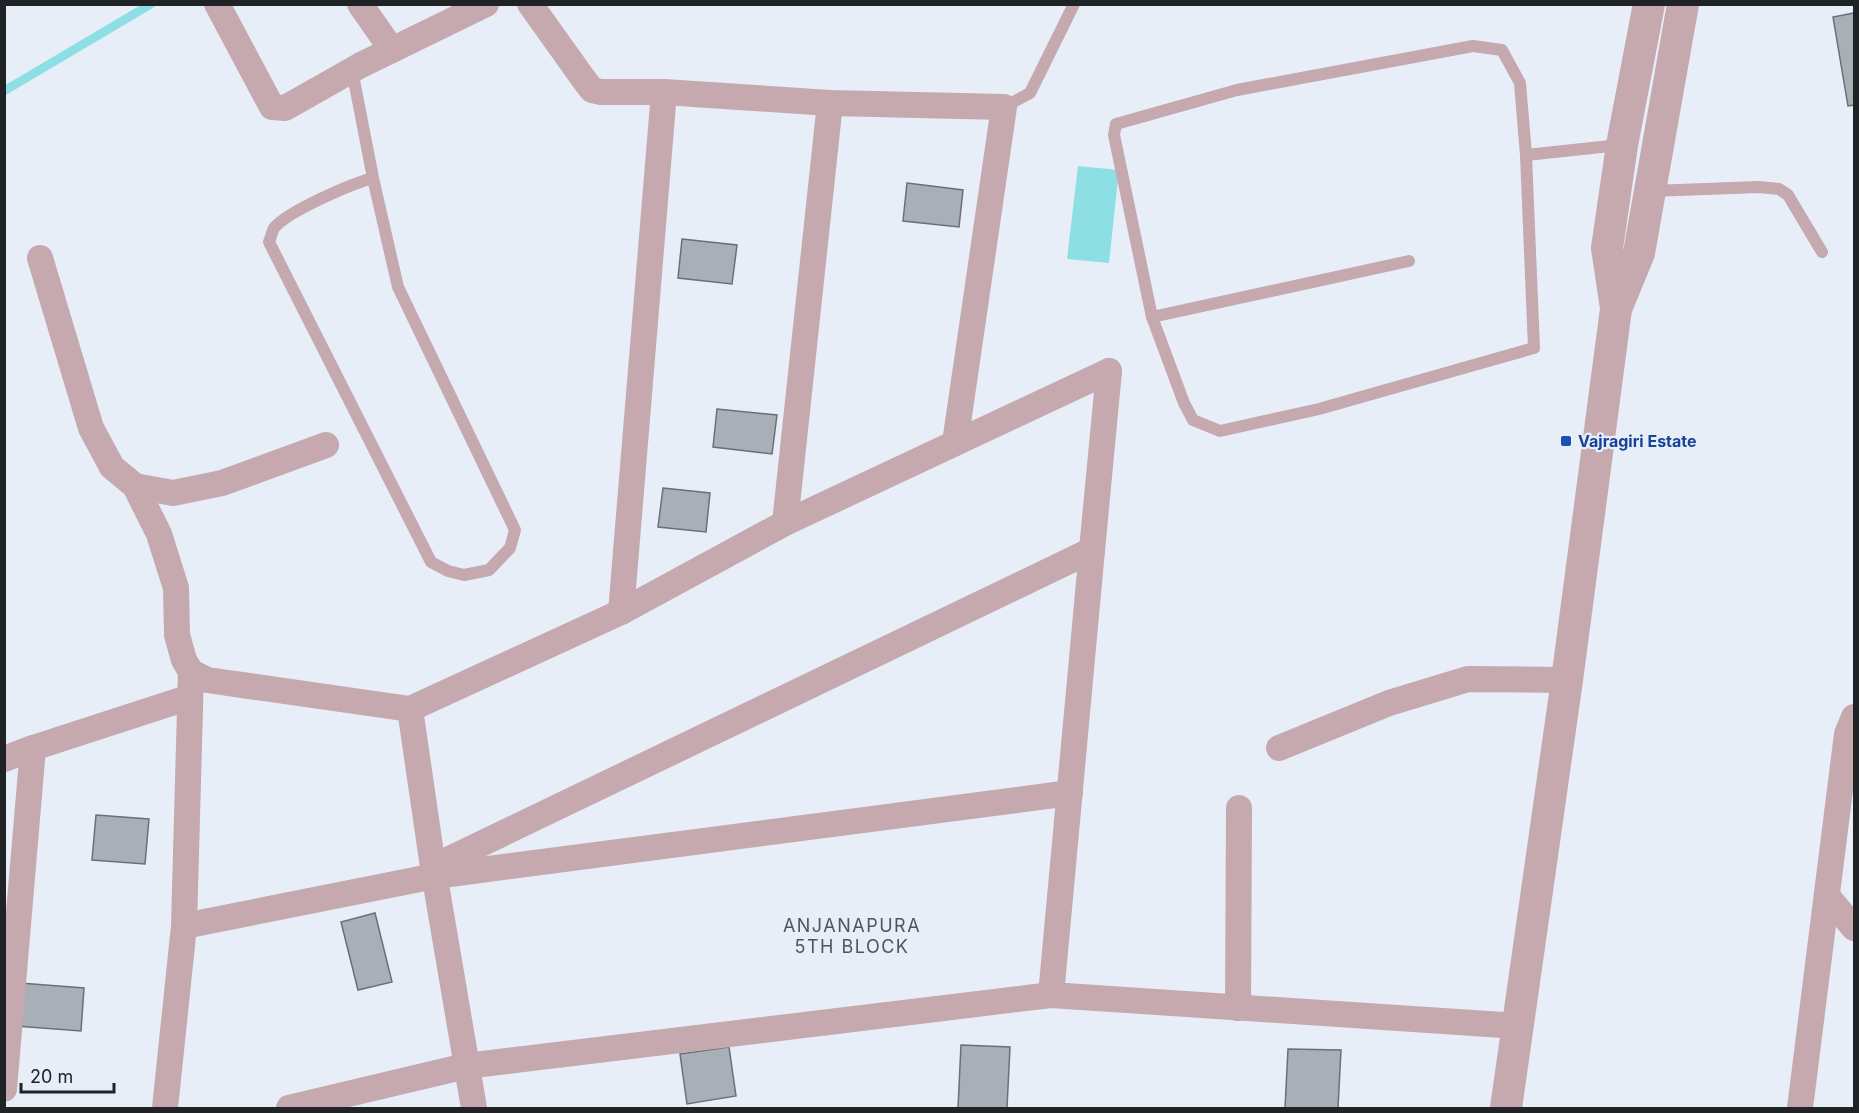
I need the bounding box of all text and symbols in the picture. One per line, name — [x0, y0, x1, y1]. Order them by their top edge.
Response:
place label: Vajragiri Estate — [1578, 431, 1697, 451]
marker: Vajragiri Estate — [1559, 434, 1573, 448]
district label: ANJANAPURA 5TH BLOCK — [783, 915, 921, 957]
scale bar — [21, 1056, 114, 1094]
text: 20 m — [30, 1066, 73, 1087]

